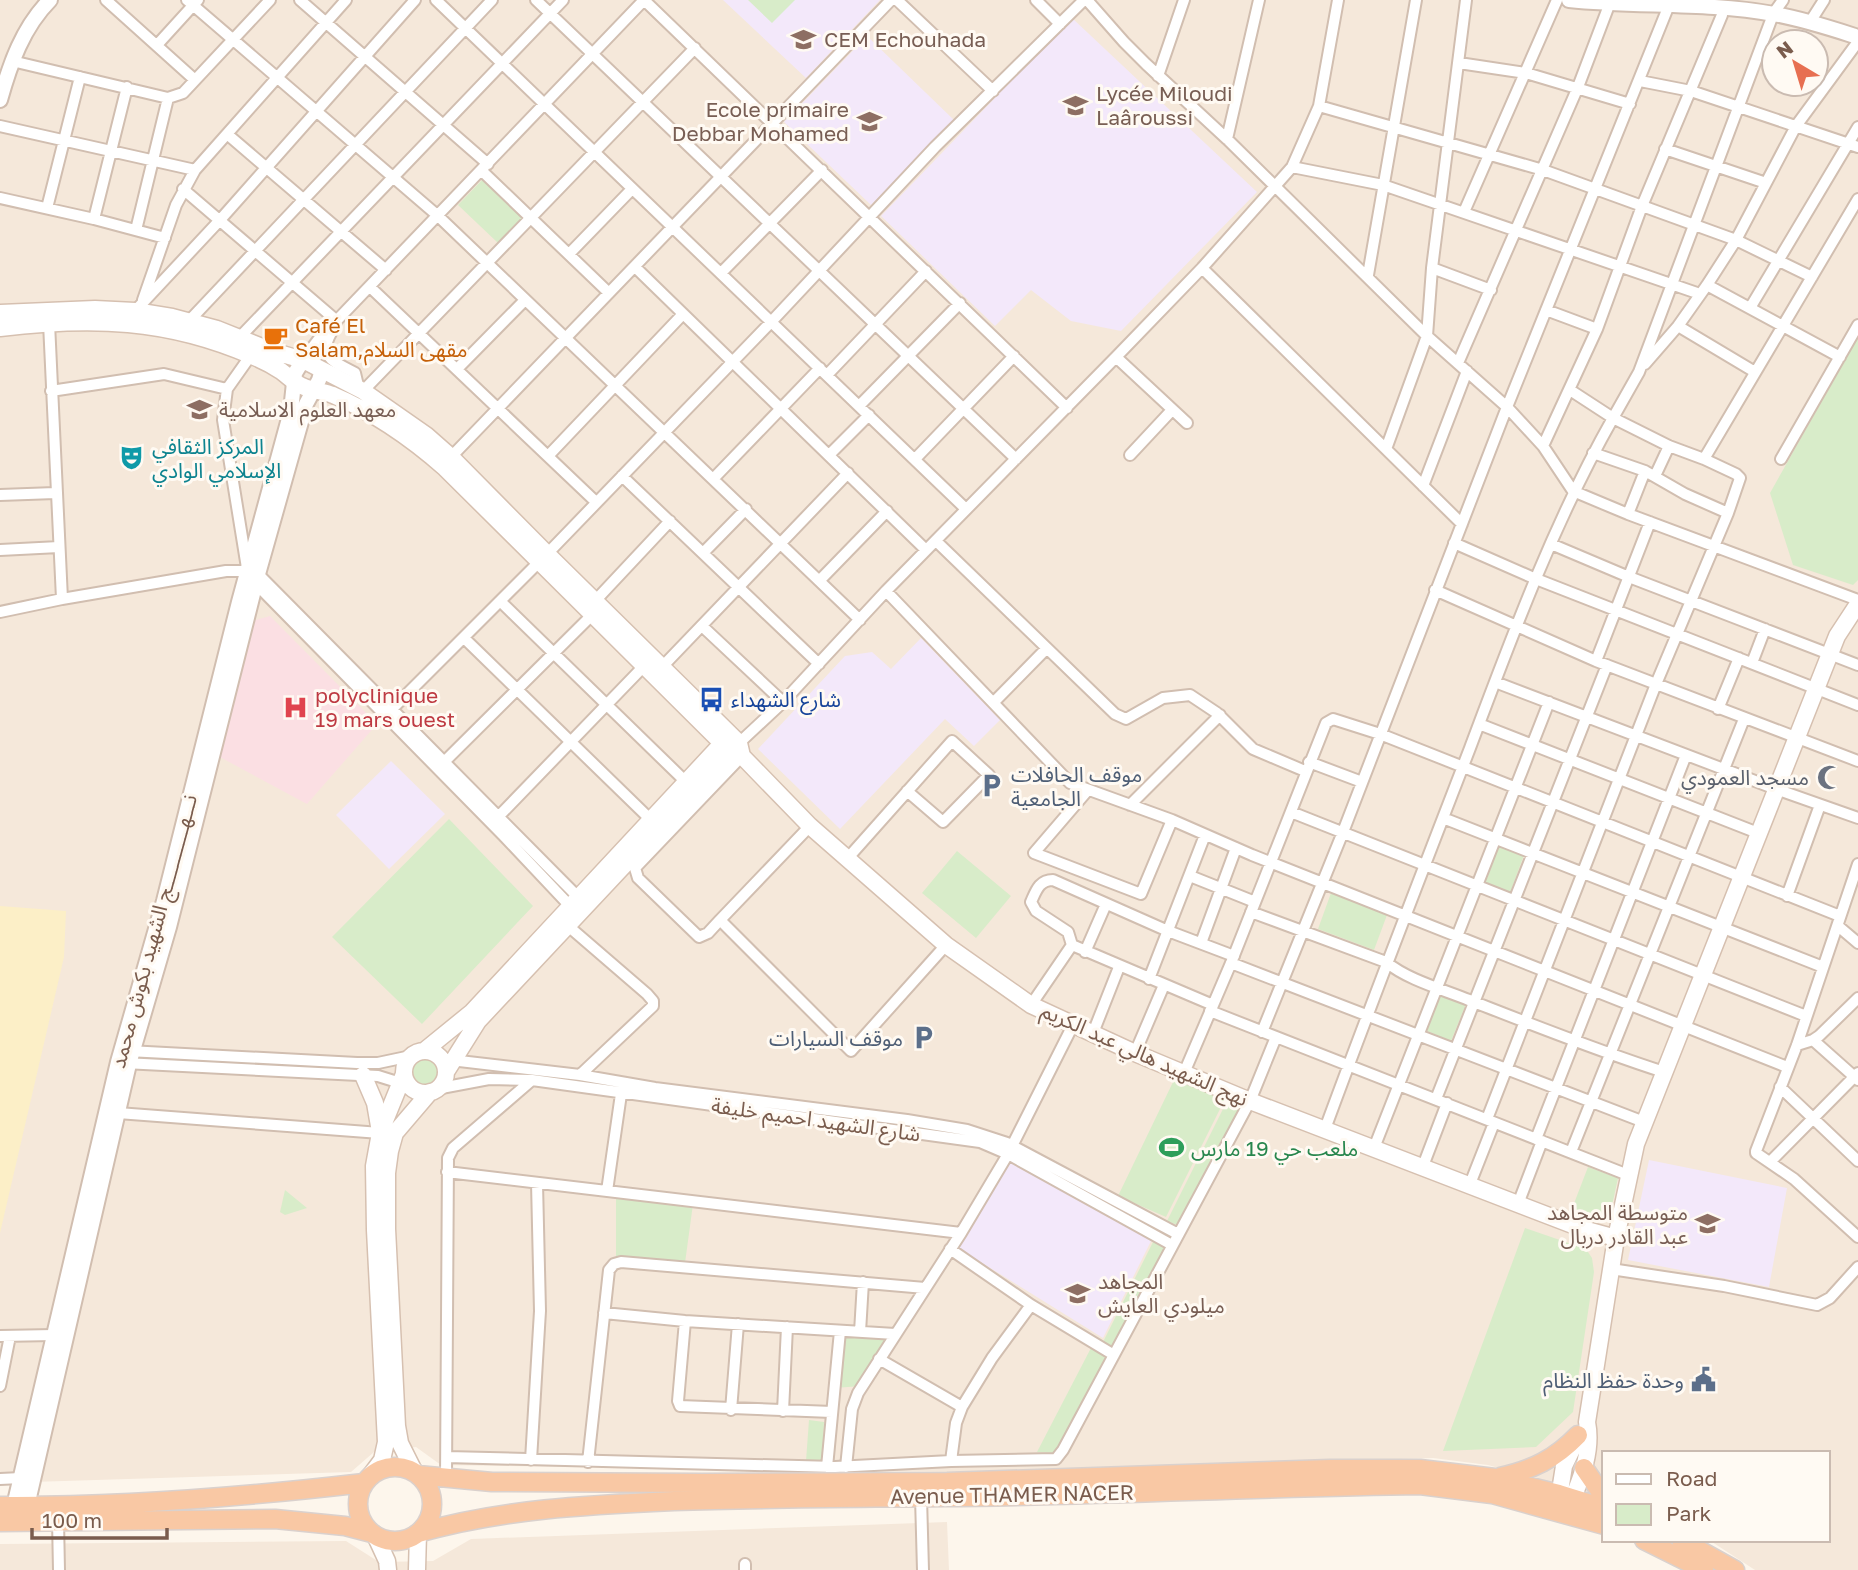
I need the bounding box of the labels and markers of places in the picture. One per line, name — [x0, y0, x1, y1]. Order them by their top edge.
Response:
school or university icon: CEM Echouhada — [790, 25, 818, 53]
place label: CEM Echouhada — [824, 26, 986, 52]
place label: Lycée Miloudi Laâroussi — [1096, 80, 1233, 130]
school or university icon: Lycée Miloudi Laâroussi — [1062, 91, 1090, 119]
place label: Ecole primaire Debbar Mohamed — [672, 96, 849, 146]
school or university icon: Ecole primaire Debbar Mohamed — [855, 107, 883, 135]
place label: Café El Salam,مقهى السلام — [295, 312, 468, 366]
cafe icon: Café El Salam,مقهى السلام — [261, 323, 289, 351]
school or university icon: معهد العلوم الاسلامية — [185, 395, 213, 423]
place label: معهد العلوم الاسلامية — [219, 396, 396, 426]
place label: المركز الثقافي الإسلامي الوادي — [152, 433, 281, 487]
theatre icon: المركز الثقافي الإسلامي الوادي — [118, 444, 146, 472]
place label: polyclinique 19 mars ouest — [315, 682, 455, 732]
bus stop icon: شارع الشهداء — [697, 685, 725, 713]
place label: شارع الشهداء — [731, 686, 841, 715]
hospital icon: polyclinique 19 mars ouest — [281, 693, 309, 721]
place label: موقف الحافلات الجامعية — [1011, 761, 1142, 811]
mosque icon: مسجد العمودي — [1815, 763, 1843, 791]
place label: مسجد العمودي — [1681, 764, 1809, 794]
parking icon: موقف الحافلات الجامعية — [977, 772, 1005, 800]
parking icon: موقف السيارات — [909, 1024, 937, 1052]
place label: موقف السيارات — [769, 1025, 903, 1051]
sports icon: ملعب حي 19 مارس — [1157, 1134, 1185, 1162]
place label: ملعب حي 19 مارس — [1191, 1135, 1358, 1165]
place label: متوسطة المجاهد عبد القادر دربال — [1547, 1199, 1688, 1249]
school or university icon: متوسطة المجاهد عبد القادر دربال — [1694, 1210, 1722, 1238]
place label: المجاهد ميلودي العايش — [1098, 1268, 1225, 1322]
school or university icon: المجاهد ميلودي العايش — [1064, 1279, 1092, 1307]
public building icon: وحدة حفظ النظام — [1690, 1366, 1718, 1394]
place label: وحدة حفظ النظام — [1543, 1367, 1684, 1397]

